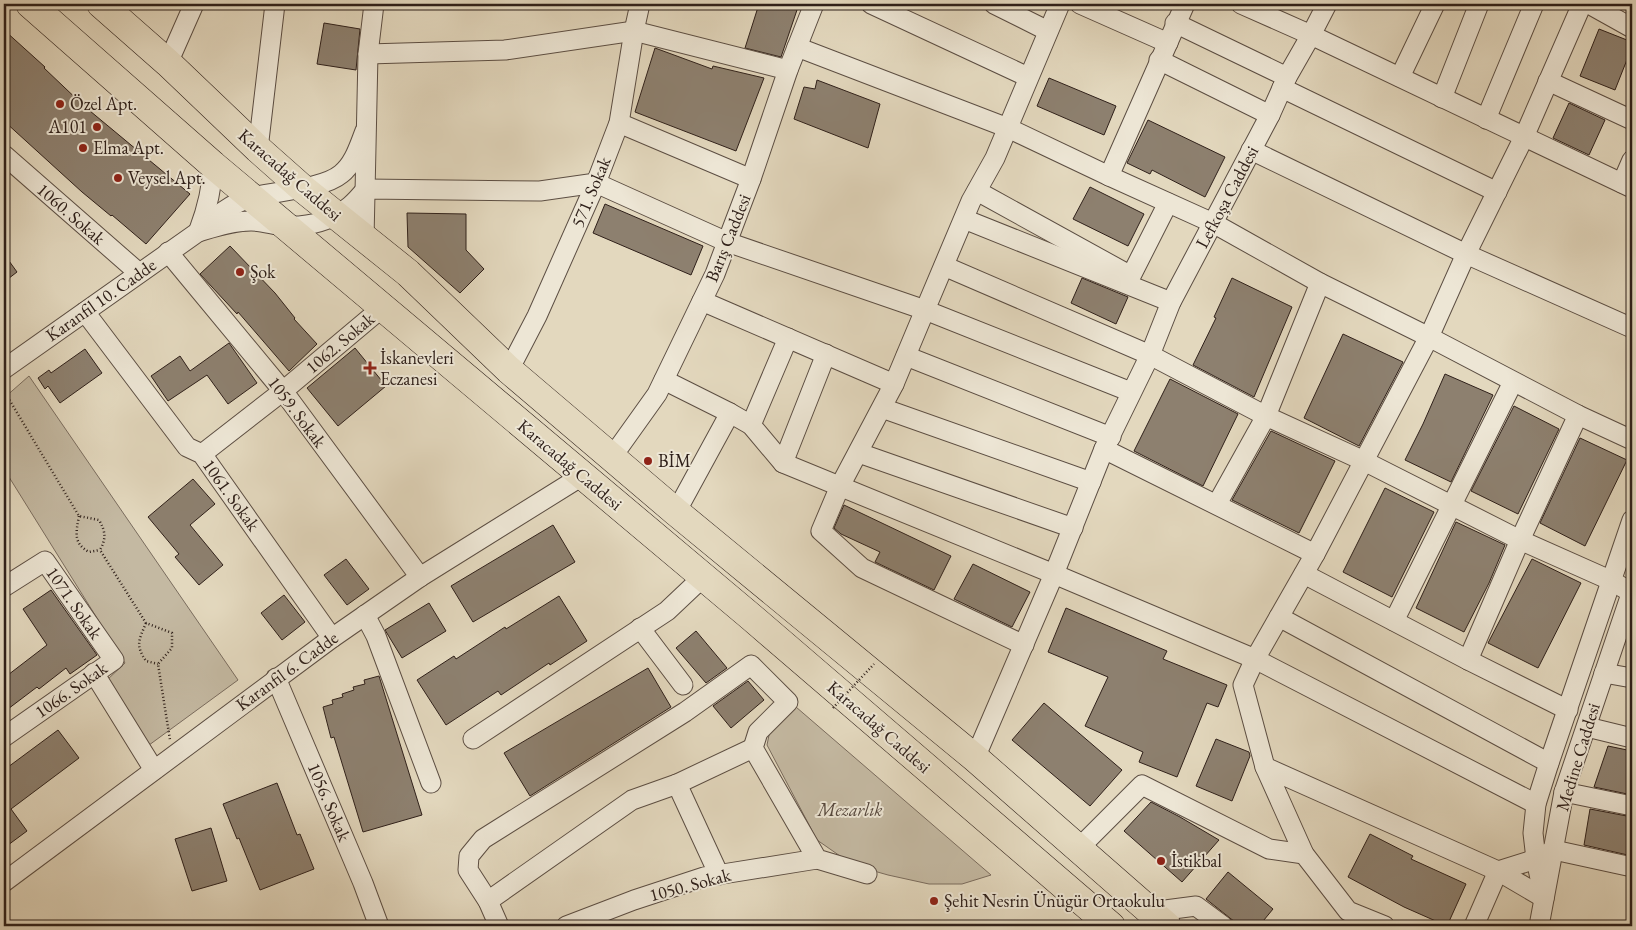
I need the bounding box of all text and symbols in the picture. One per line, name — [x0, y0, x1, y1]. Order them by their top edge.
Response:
place label: Özel Apt. — [70, 92, 137, 115]
marker: Özel Apt. — [54, 98, 66, 110]
place label: A101 — [48, 115, 87, 138]
marker: A101 — [91, 121, 103, 133]
street label: Karacadağ Caddesi — [234, 123, 347, 226]
place label: Elma Apt. — [93, 136, 164, 159]
street label: Lefkoşa Caddesi — [1190, 141, 1263, 252]
marker: Elma Apt. — [77, 142, 89, 154]
street label: 571. Sokak — [565, 152, 616, 231]
place label: Veysel Apt. — [128, 166, 206, 189]
marker: Veysel Apt. — [112, 172, 124, 184]
street label: 1060. Sokak — [32, 178, 111, 250]
street label: Barış Caddesi — [699, 190, 756, 285]
street label: Karanfil 10. Cadde — [41, 253, 160, 346]
place label: Şok — [250, 260, 276, 283]
marker: Şok — [234, 266, 246, 278]
street label: 1062. Sokak — [300, 307, 379, 378]
place label: İskanevleri Eczanesi — [380, 346, 454, 390]
marker: İskanevleri Eczanesi — [364, 362, 376, 374]
street label: 1059. Sokak — [263, 371, 332, 452]
street label: Karacadağ Caddesi — [513, 414, 628, 516]
place label: BİM — [658, 449, 691, 472]
street label: 1061. Sokak — [198, 454, 266, 536]
marker: BİM — [642, 455, 654, 467]
street label: 1071. Sokak — [41, 562, 108, 644]
street label: Karanfil 6. Cadde — [231, 626, 342, 715]
street label: 1066. Sokak — [30, 656, 112, 723]
street label: Karacadağ Caddesi — [823, 675, 936, 778]
street label: Medine Caddesi — [1550, 699, 1605, 814]
street label: 1056. Sokak — [303, 759, 357, 845]
park label: Mezarlık — [817, 798, 882, 821]
place label: İstikbal — [1171, 849, 1222, 872]
marker: İstikbal — [1155, 855, 1167, 867]
street label: 1050. Sokak — [647, 862, 734, 906]
place label: Şehit Nesrin Ünügür Ortaokulu — [944, 889, 1166, 912]
marker: Şehit Nesrin Ünügür Ortaokulu — [928, 895, 940, 907]

